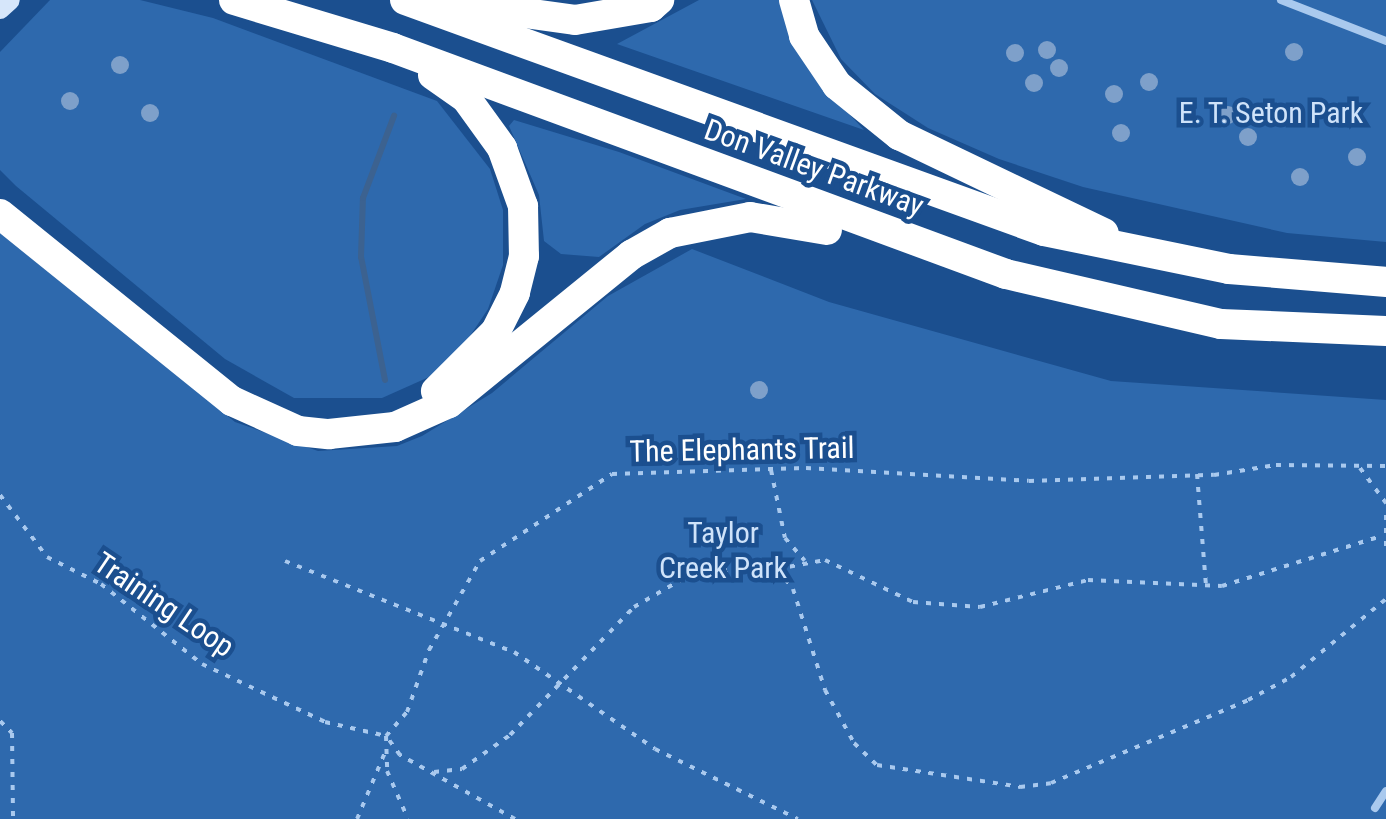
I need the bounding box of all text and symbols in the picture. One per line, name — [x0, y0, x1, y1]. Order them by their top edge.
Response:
park label: E. T. Seton Park — [1178, 95, 1364, 131]
street label: Don Valley Parkway — [699, 112, 929, 224]
street label: The Elephants Trail — [629, 430, 855, 470]
park label: Taylor Creek Park — [659, 515, 787, 586]
street label: Training Loop — [87, 545, 241, 665]

